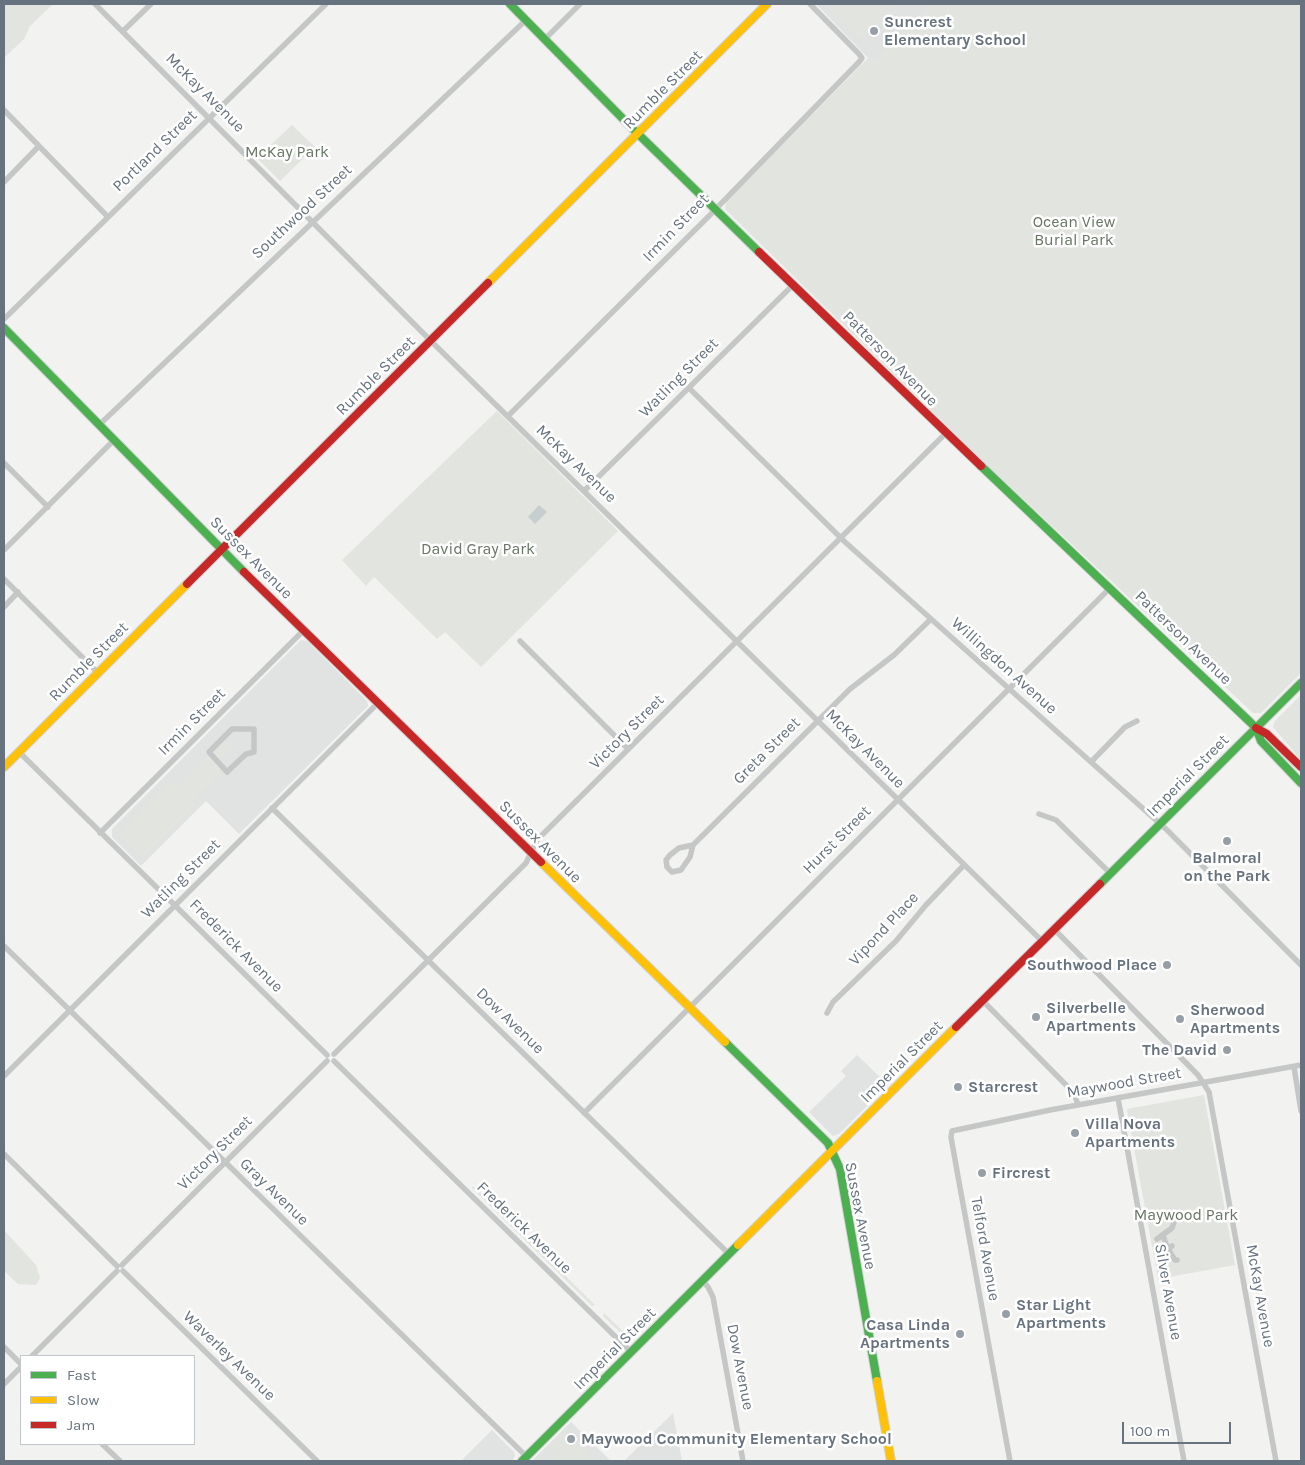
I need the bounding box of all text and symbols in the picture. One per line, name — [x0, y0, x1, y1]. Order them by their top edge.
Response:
place label: Suncrest Elementary School — [884, 12, 1026, 50]
marker: Suncrest Elementary School — [868, 25, 880, 37]
street label: Rumble Street — [619, 46, 707, 134]
street label: McKay Avenue — [161, 49, 249, 137]
street label: Portland Street — [109, 106, 201, 196]
park label: McKay Park — [245, 142, 329, 162]
street label: Southwood Street — [248, 161, 356, 263]
street label: Irmin Street — [639, 190, 713, 266]
park label: Ocean View Burial Park — [1033, 212, 1115, 250]
street label: Patterson Avenue — [838, 307, 942, 411]
street label: Rumble Street — [332, 332, 420, 420]
street label: Watling Street — [635, 334, 723, 422]
street label: McKay Avenue — [532, 421, 620, 507]
street label: Sussex Avenue — [206, 513, 296, 603]
park label: David Gray Park — [421, 539, 535, 559]
street label: Patterson Avenue — [1131, 587, 1235, 689]
street label: Willingdon Avenue — [947, 613, 1061, 719]
street label: Rumble Street — [45, 618, 133, 706]
street label: Irmin Street — [154, 684, 230, 760]
street label: Victory Street — [586, 691, 668, 773]
street label: McKay Avenue — [821, 705, 909, 793]
street label: Greta Street — [730, 714, 804, 788]
street label: Imperial Street — [1143, 731, 1233, 821]
street label: Sussex Avenue — [495, 797, 585, 887]
street label: Hurst Street — [799, 802, 875, 878]
street label: Watling Street — [137, 835, 225, 923]
marker: Balmoral on the Park — [1221, 835, 1233, 847]
place label: Balmoral on the Park — [1184, 848, 1270, 886]
street label: Vipond Place — [845, 888, 923, 970]
street label: Frederick Avenue — [185, 895, 287, 997]
place label: Southwood Place — [1027, 955, 1157, 975]
marker: Southwood Place — [1161, 959, 1173, 971]
street label: Dow Avenue — [472, 984, 548, 1058]
place label: Silverbelle Apartments — [1046, 998, 1136, 1036]
place label: Sherwood Apartments — [1190, 1000, 1280, 1038]
marker: Silverbelle Apartments — [1030, 1011, 1042, 1023]
marker: Sherwood Apartments — [1174, 1013, 1186, 1025]
street label: Imperial Street — [857, 1017, 947, 1107]
place label: The David — [1142, 1040, 1217, 1060]
marker: The David — [1221, 1044, 1233, 1056]
street label: Maywood Street — [1065, 1063, 1183, 1103]
place label: Starcrest — [968, 1077, 1038, 1097]
marker: Starcrest — [952, 1081, 964, 1093]
street label: Victory Street — [174, 1112, 256, 1194]
place label: Villa Nova Apartments — [1085, 1114, 1175, 1152]
marker: Villa Nova Apartments — [1069, 1127, 1081, 1139]
street label: Gray Avenue — [235, 1154, 313, 1230]
street label: Sussex Avenue — [840, 1161, 880, 1271]
place label: Fircrest — [992, 1163, 1050, 1183]
marker: Fircrest — [976, 1167, 988, 1179]
street label: Frederick Avenue — [473, 1178, 575, 1278]
street label: Telford Avenue — [966, 1195, 1004, 1303]
park label: Maywood Park — [1134, 1205, 1238, 1225]
street label: Silver Avenue — [1150, 1242, 1186, 1342]
street label: McKay Avenue — [1241, 1243, 1279, 1349]
place label: Star Light Apartments — [1016, 1295, 1106, 1333]
street label: Imperial Street — [570, 1304, 660, 1394]
street label: Waverley Avenue — [179, 1307, 279, 1405]
marker: Star Light Apartments — [1000, 1308, 1012, 1320]
place label: Casa Linda Apartments — [860, 1315, 950, 1353]
street label: Dow Avenue — [722, 1322, 758, 1412]
marker: Casa Linda Apartments — [954, 1328, 966, 1340]
legend — [20, 1355, 195, 1445]
text: Fast — [67, 1366, 96, 1384]
text: Slow — [67, 1391, 99, 1409]
scale bar — [1125, 1412, 1234, 1444]
text: Jam — [67, 1416, 95, 1434]
text: 100 m — [1130, 1422, 1170, 1440]
place label: Maywood Community Elementary School — [581, 1429, 892, 1449]
marker: Maywood Community Elementary School — [565, 1433, 577, 1445]

